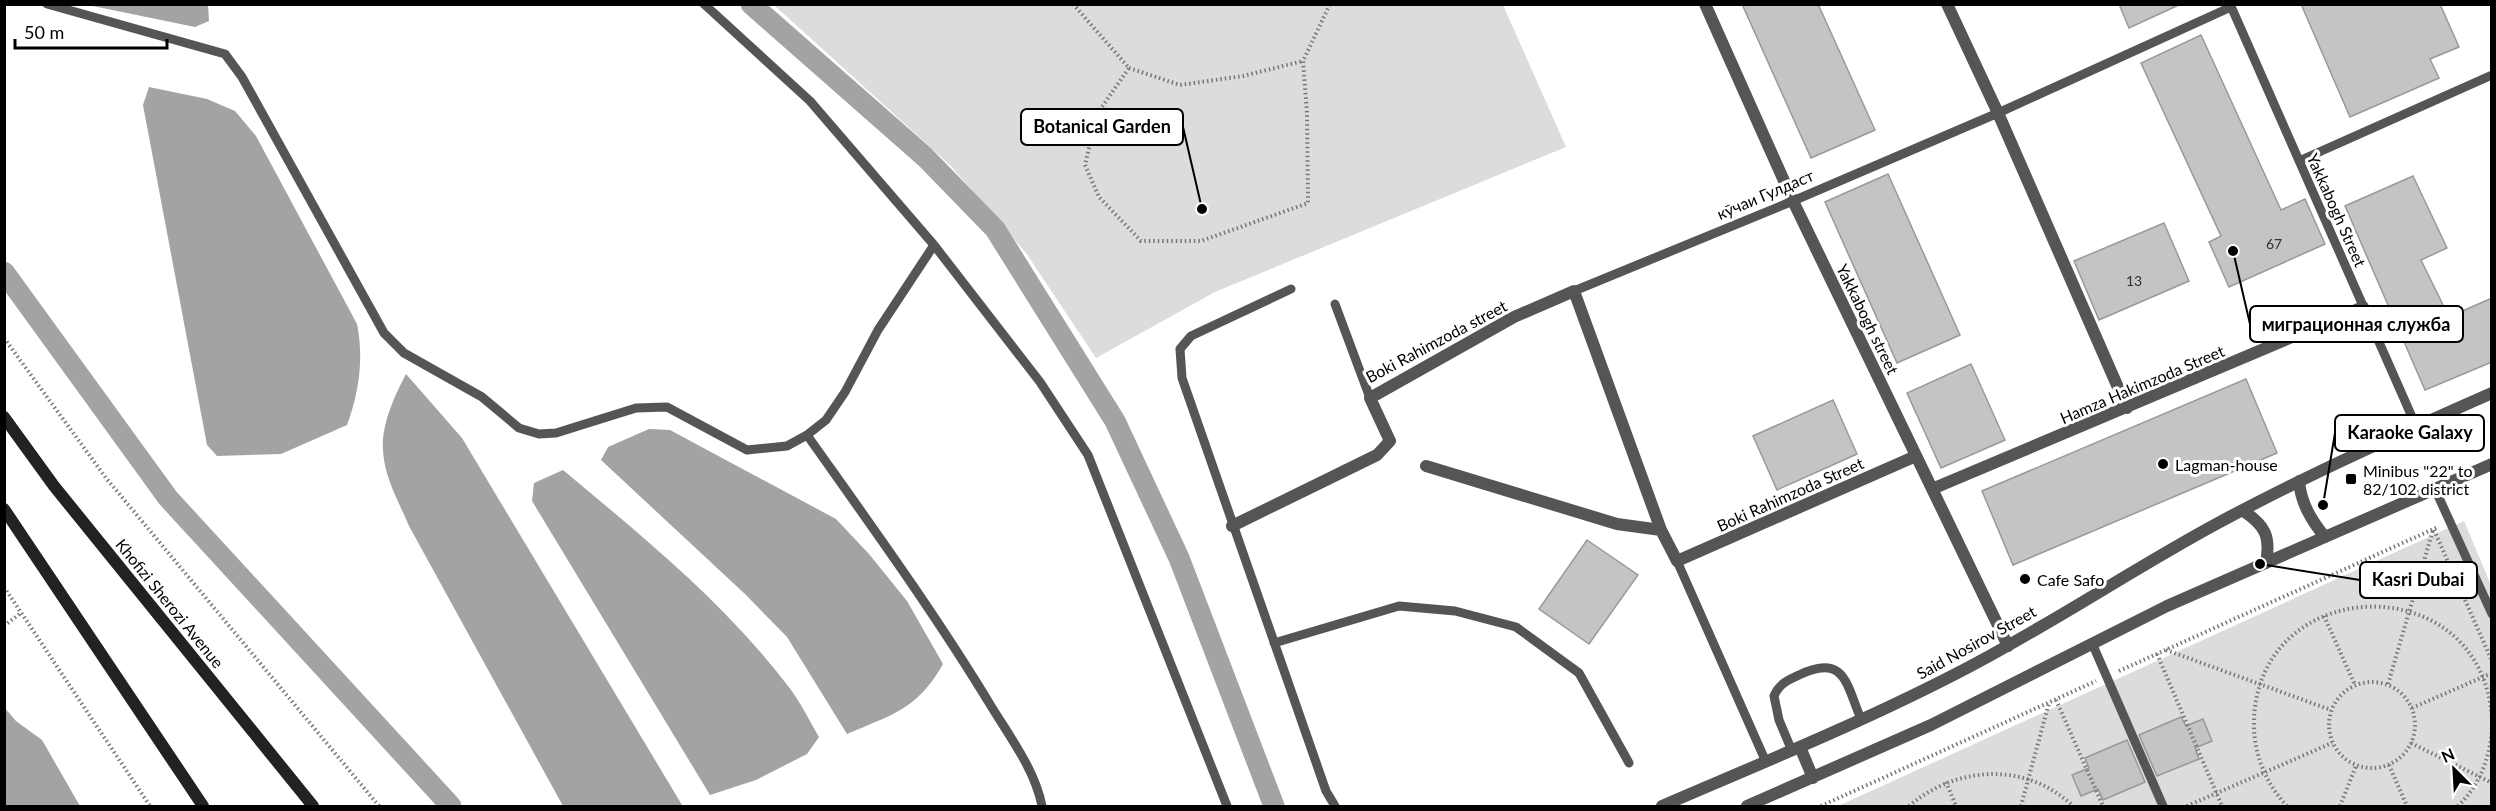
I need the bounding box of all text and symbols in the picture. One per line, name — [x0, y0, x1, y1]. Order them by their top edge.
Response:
scale bar — [15, 12, 166, 50]
text: 50 m — [24, 21, 64, 43]
callout: Botanical Garden — [1021, 109, 1183, 145]
text: Botanical Garden — [1033, 115, 1171, 137]
street label: Yakkabogh Street — [2304, 150, 2371, 270]
street label: кӯчаи Гулдаст — [1714, 165, 1816, 223]
house number: 67 — [2266, 235, 2282, 252]
street label: Yakkabogh street — [1833, 261, 1903, 378]
house number: 13 — [2126, 272, 2142, 289]
street label: Boki Rahimzoda street — [1362, 296, 1510, 386]
callout: миграционная служба — [2250, 306, 2463, 342]
text: миграционная служба — [2262, 313, 2450, 335]
street label: Hamza Hakimzoda Street — [2057, 341, 2227, 427]
callout: Karaoke Galaxy — [2335, 415, 2484, 451]
text: Karaoke Galaxy — [2347, 421, 2473, 443]
street label: Boki Rahimzoda Street — [1714, 453, 1866, 535]
place label: Lagman-house — [2175, 455, 2278, 474]
marker: Lagman-house — [2156, 457, 2170, 471]
place label: Minibus "22" to 82/102 district — [2363, 461, 2473, 498]
marker: Minibus "22" to 82/102 district — [2344, 472, 2358, 486]
street label: Khofizi Sherozi Avenue — [112, 535, 228, 671]
callout: Kasri Dubai — [2360, 562, 2477, 598]
text: Kasri Dubai — [2372, 568, 2464, 590]
place label: Cafe Safo — [2037, 570, 2104, 589]
marker: Cafe Safo — [2018, 572, 2032, 586]
street label: Said Nosirov Street — [1913, 601, 2039, 683]
north arrow — [2424, 739, 2484, 799]
text: N — [2438, 744, 2457, 766]

